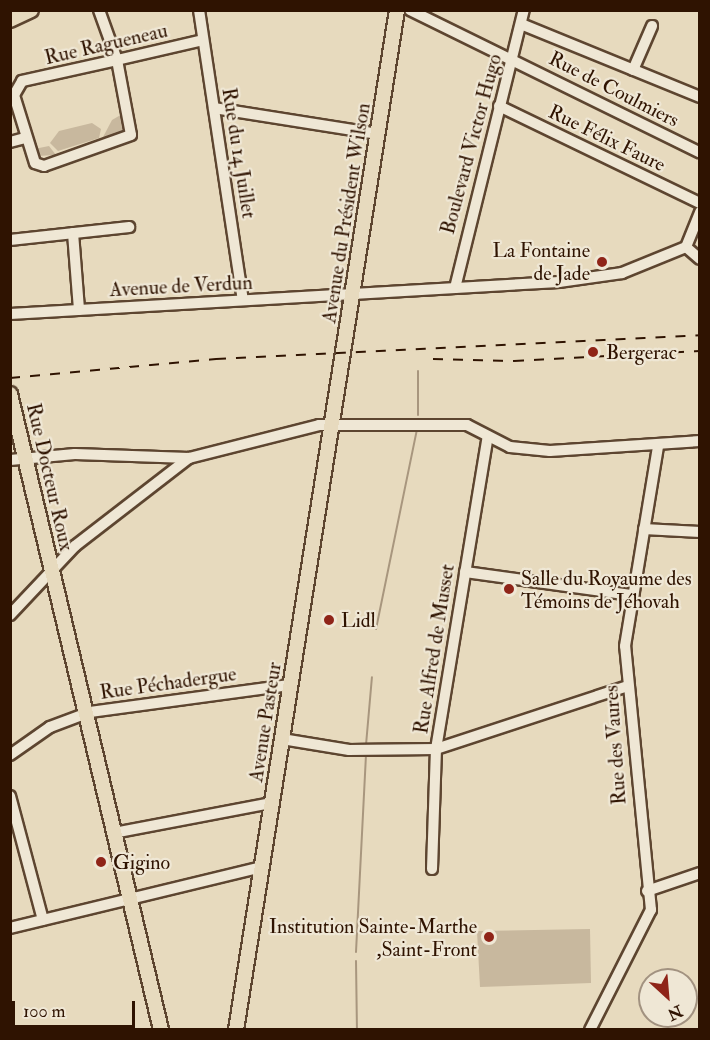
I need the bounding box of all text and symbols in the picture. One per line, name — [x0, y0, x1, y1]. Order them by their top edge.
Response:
street label: Rue Ragueneau — [42, 18, 170, 70]
street label: Rue de Coulmiers — [545, 46, 683, 132]
street label: Boulevard Victor Hugo — [435, 51, 507, 237]
street label: Rue du 14 Juillet — [217, 86, 261, 220]
street label: Rue Félix Faure — [545, 99, 669, 177]
street label: Avenue du Président Wilson — [317, 101, 375, 325]
place label: La Fontaine de Jade — [492, 238, 590, 285]
marker: La Fontaine de Jade — [595, 255, 609, 269]
street label: Avenue de Verdun — [109, 270, 253, 302]
place label: Bergerac — [606, 340, 677, 364]
marker: Bergerac — [584, 343, 602, 361]
street label: Rue Docteur Roux — [21, 401, 79, 553]
street label: Rue Alfred de Musset — [409, 562, 459, 736]
place label: Salle du Royaume des Témoins de Jéhovah — [521, 566, 692, 613]
marker: Salle du Royaume des Témoins de Jéhovah — [502, 582, 516, 596]
place label: Lidl — [341, 608, 376, 632]
marker: Lidl — [322, 613, 336, 627]
street label: Avenue Pasteur — [244, 660, 286, 784]
street label: Rue Péchadergue — [98, 662, 238, 704]
street label: Rue des Vaures — [599, 684, 631, 806]
place label: Gigino — [113, 850, 170, 874]
marker: Gigino — [94, 855, 108, 869]
place label: Institution Sainte-Marthe ,Saint-Front — [269, 914, 477, 961]
marker: Institution Sainte-Marthe ,Saint-Front — [482, 930, 496, 944]
north arrow — [638, 968, 698, 1028]
scale bar — [15, 989, 138, 1027]
text: 100 m — [23, 1000, 66, 1023]
text: N — [664, 1000, 686, 1025]

